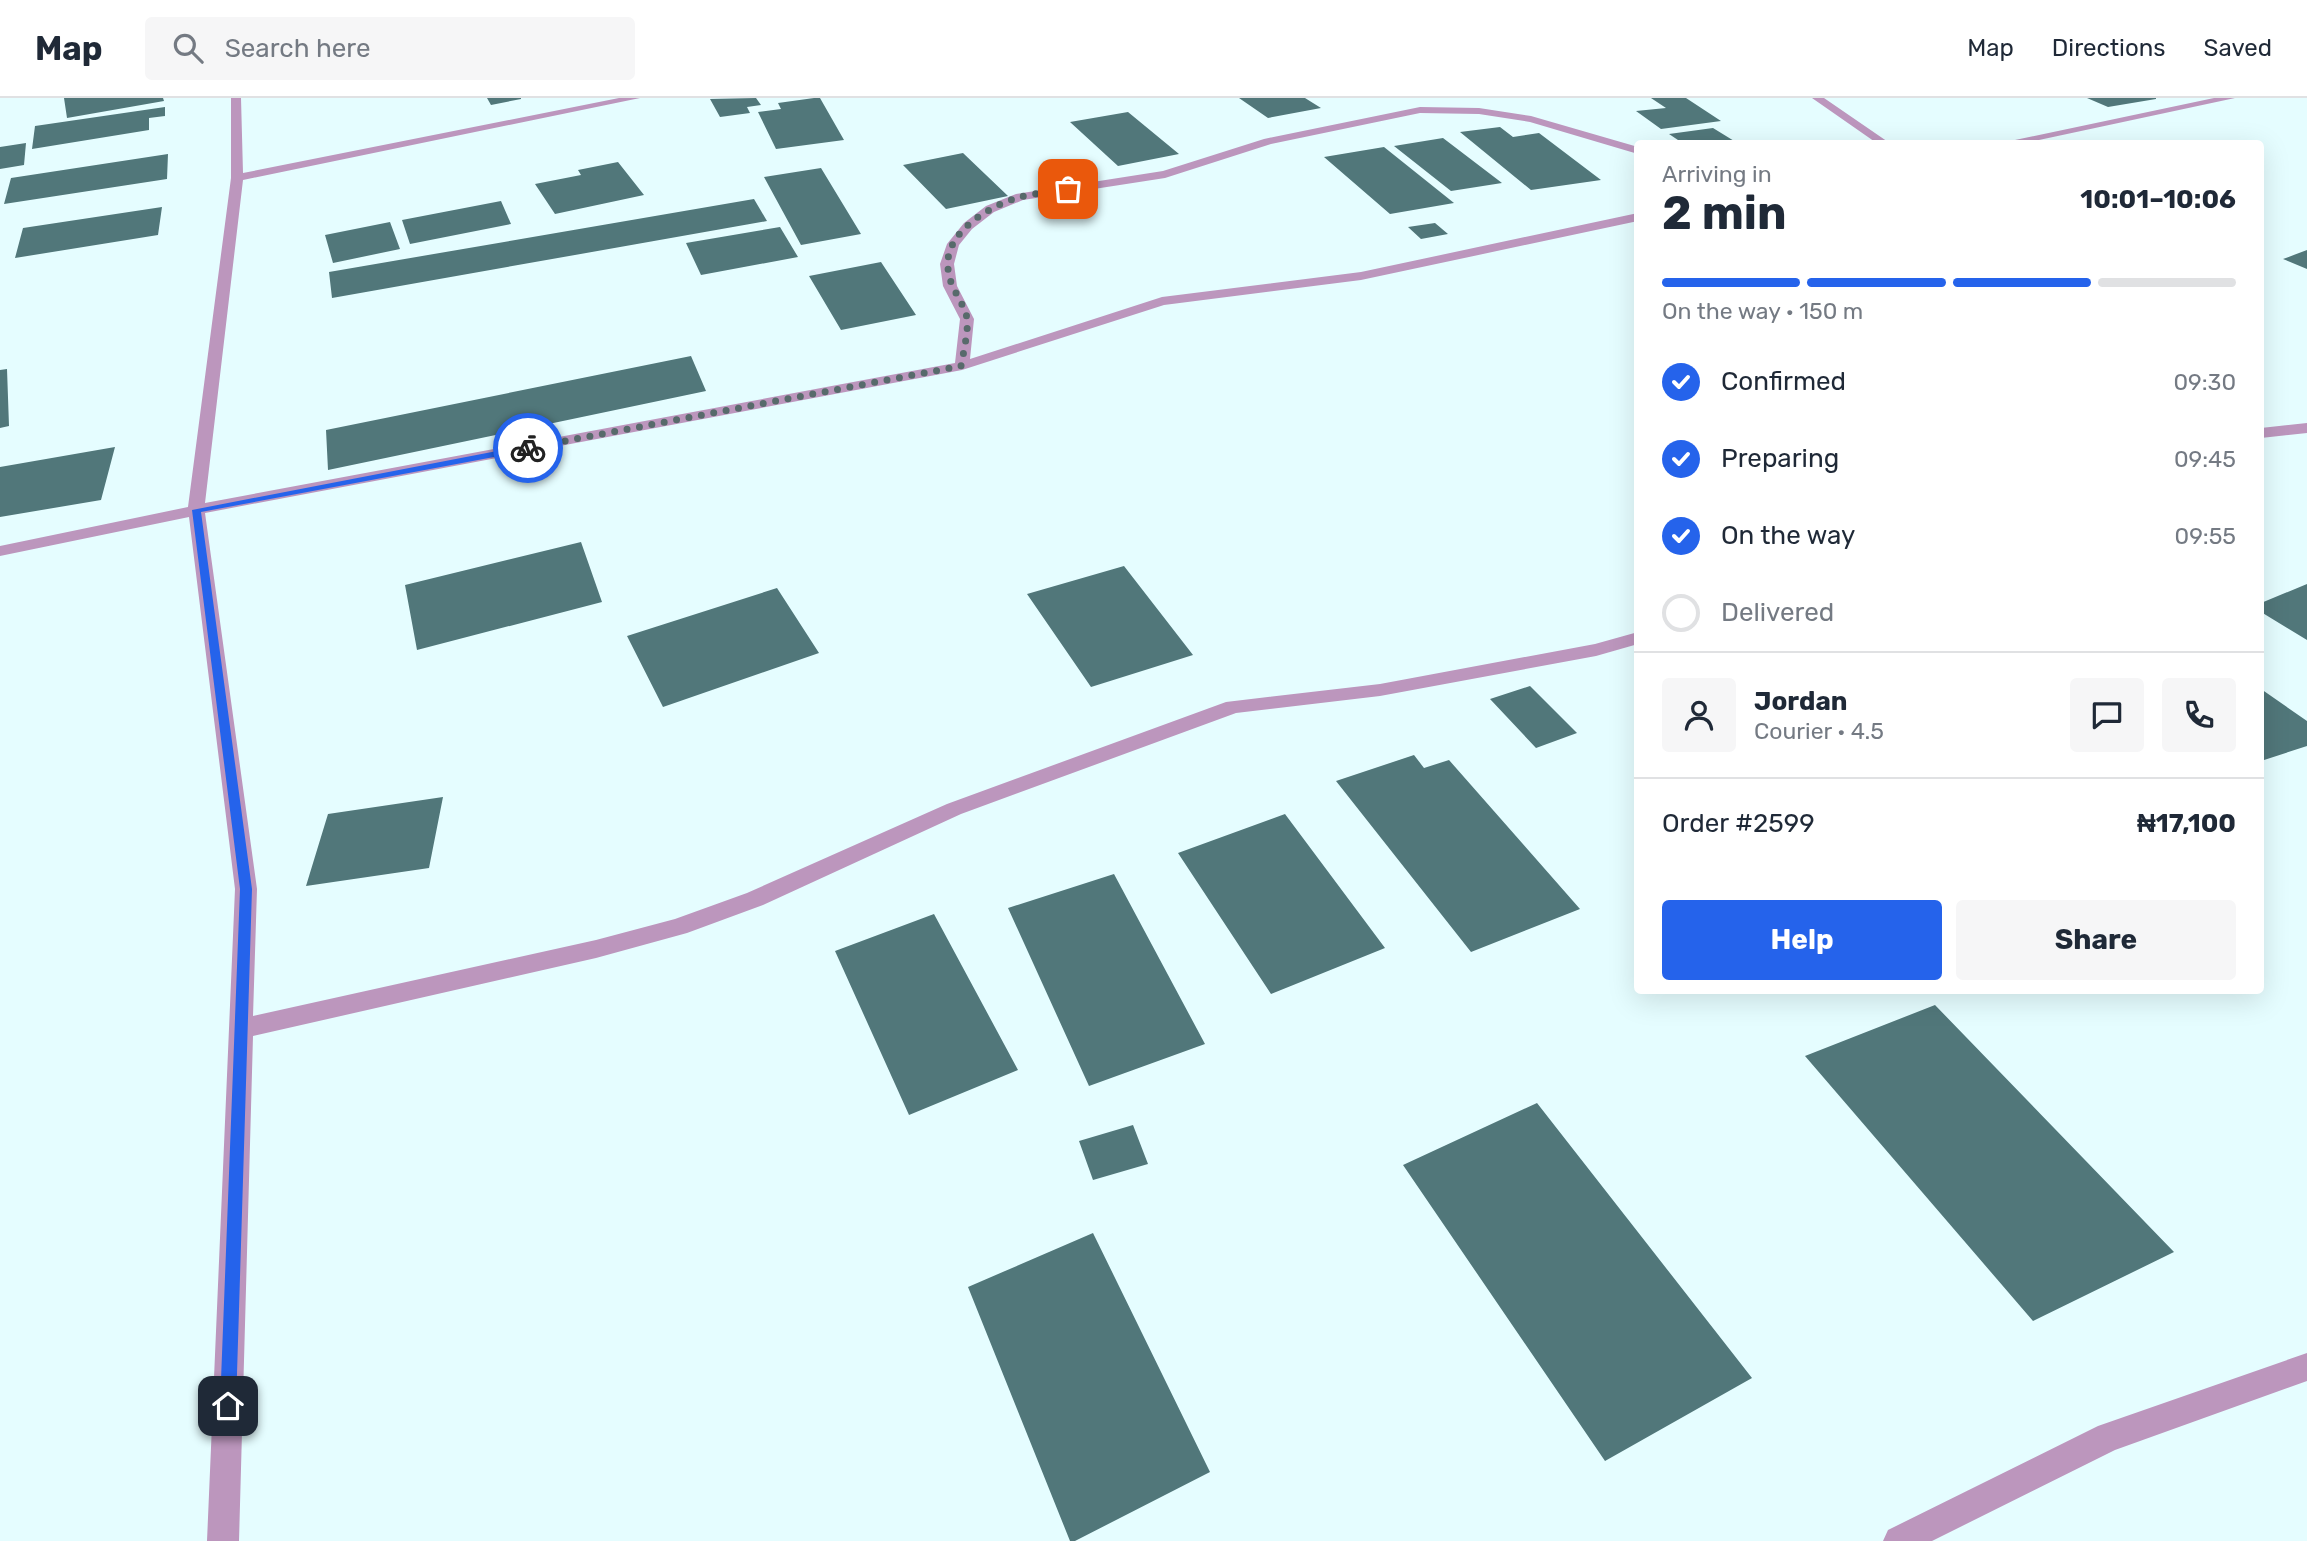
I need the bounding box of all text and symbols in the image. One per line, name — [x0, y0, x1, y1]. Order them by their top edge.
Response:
search box — [145, 17, 635, 80]
text: Map — [35, 29, 103, 68]
icon: search — [169, 29, 207, 67]
text: Search here — [225, 33, 370, 64]
text: Map — [1967, 34, 2014, 62]
text: Directions — [2052, 34, 2165, 62]
text: Saved — [2203, 34, 2272, 62]
pin — [1038, 159, 1098, 219]
text: Arriving in — [1662, 160, 1772, 188]
icon: bag — [1049, 170, 1087, 208]
text: 10:01–10:06 — [2080, 184, 2236, 215]
text: 2 min — [1662, 186, 1787, 241]
text: On the way · 150 m — [1662, 297, 1863, 325]
icon: check — [1662, 363, 1700, 401]
text: Confirmed — [1721, 366, 1846, 397]
text: 09:30 — [2173, 368, 2236, 396]
courier — [493, 413, 563, 483]
icon: bike — [509, 429, 547, 467]
icon: check — [1662, 440, 1700, 478]
text: Preparing — [1721, 443, 1839, 474]
text: 09:45 — [2174, 445, 2236, 473]
icon: check — [1662, 517, 1700, 555]
text: On the way — [1721, 520, 1855, 551]
text: 09:55 — [2175, 522, 2236, 550]
text: Delivered — [1721, 597, 1834, 628]
button: person — [1662, 678, 1736, 752]
button: chat — [2070, 678, 2144, 752]
button: phone — [2162, 678, 2236, 752]
text: Jordan — [1754, 686, 1847, 717]
text: Courier · 4.5 — [1754, 717, 1884, 745]
text: Order #2599 — [1662, 808, 1815, 839]
text: ₦17,100 — [2137, 808, 2236, 839]
button: Help — [1662, 900, 1942, 980]
button: Share — [1956, 900, 2236, 980]
pin — [198, 1376, 258, 1436]
icon: home — [209, 1387, 247, 1425]

